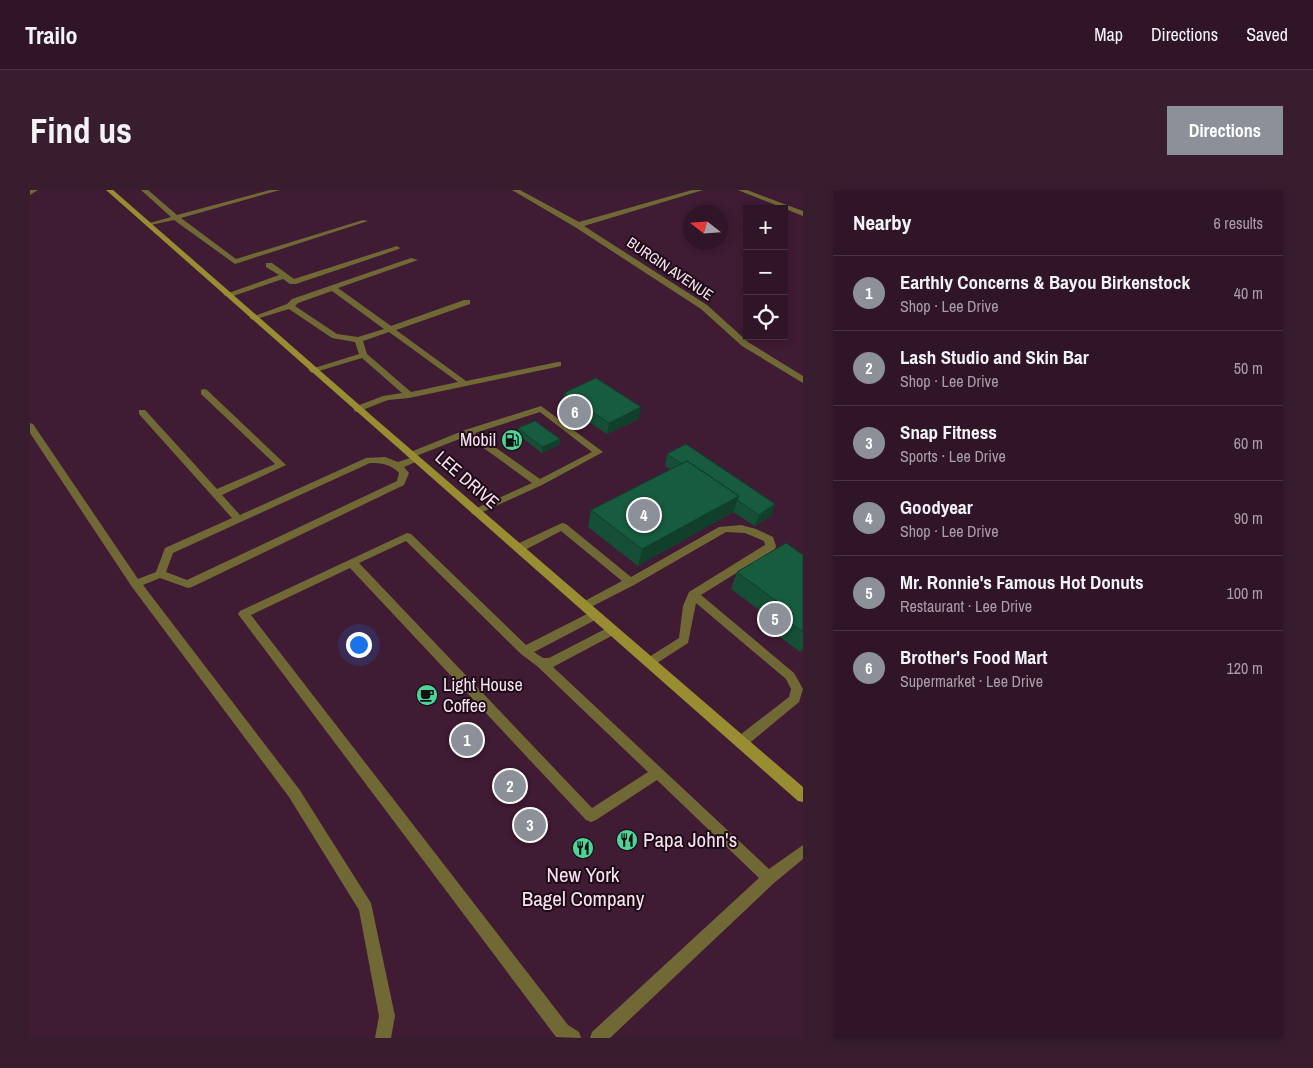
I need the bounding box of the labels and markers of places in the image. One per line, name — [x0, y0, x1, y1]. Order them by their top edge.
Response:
pin: 6 — [559, 393, 591, 431]
place label: Mobil — [460, 427, 496, 452]
fuel station icon: Mobil — [500, 428, 524, 452]
pin: 4 — [628, 496, 660, 534]
pin: 5 — [759, 600, 791, 638]
place label: Light House Coffee — [443, 672, 523, 718]
cafe icon: Light House Coffee — [415, 683, 439, 707]
pin: 1 — [451, 721, 483, 759]
pin: 2 — [494, 767, 526, 805]
pin: 3 — [514, 806, 546, 844]
place label: Papa John's — [643, 825, 737, 854]
restaurant icon: Papa John's — [615, 828, 639, 852]
restaurant icon: New York Bagel Company — [571, 836, 595, 860]
place label: New York Bagel Company — [522, 860, 645, 913]

